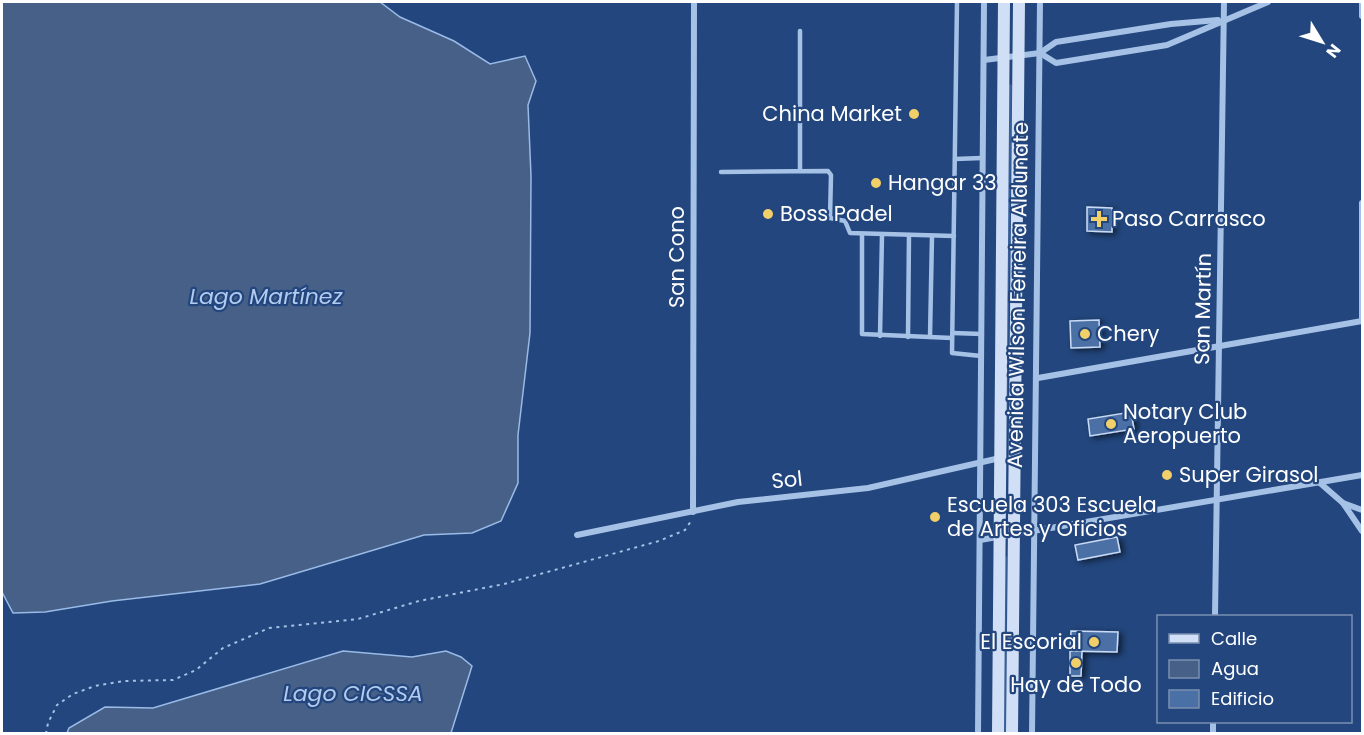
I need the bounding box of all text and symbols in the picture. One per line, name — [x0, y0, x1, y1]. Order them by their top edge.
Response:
north arrow — [1292, 12, 1352, 72]
text: N — [1321, 39, 1346, 63]
place label: China Market — [762, 99, 902, 128]
marker: China Market — [907, 107, 921, 121]
street label: Avenida Wilson Ferreira Aldunate — [1000, 122, 1035, 468]
place label: Hangar 33 — [888, 168, 997, 197]
marker: Hangar 33 — [869, 176, 883, 190]
place label: Boss Padel — [780, 199, 893, 228]
place label: Paso Carrasco — [1112, 204, 1266, 233]
street label: San Cono — [662, 206, 691, 308]
marker: Boss Padel — [761, 207, 775, 221]
marker: Paso Carrasco — [1090, 210, 1108, 228]
street label: San Martín — [1187, 253, 1218, 365]
water label: Lago Martínez — [189, 281, 344, 312]
place label: Chery — [1097, 319, 1160, 348]
marker: Chery — [1078, 327, 1092, 341]
place label: Notary Club Aeropuerto — [1123, 397, 1247, 450]
marker: Notary Club Aeropuerto — [1104, 417, 1118, 431]
place label: Super Girasol — [1179, 460, 1319, 489]
street label: Sol — [770, 463, 804, 496]
marker: Super Girasol — [1160, 468, 1174, 482]
place label: Escuela 303 Escuela de Artes y Oficios — [947, 490, 1157, 543]
marker: Escuela 303 Escuela de Artes y Oficios — [928, 510, 942, 524]
legend — [1157, 615, 1352, 723]
text: Calle — [1211, 626, 1257, 651]
place label: El Escorial — [980, 627, 1082, 656]
marker: El Escorial — [1087, 635, 1101, 649]
marker: Hay de Todo — [1069, 656, 1083, 670]
text: Agua — [1211, 656, 1259, 681]
place label: Hay de Todo — [1010, 670, 1142, 699]
water label: Lago CICSSA — [283, 678, 423, 709]
text: Edificio — [1211, 686, 1274, 711]

